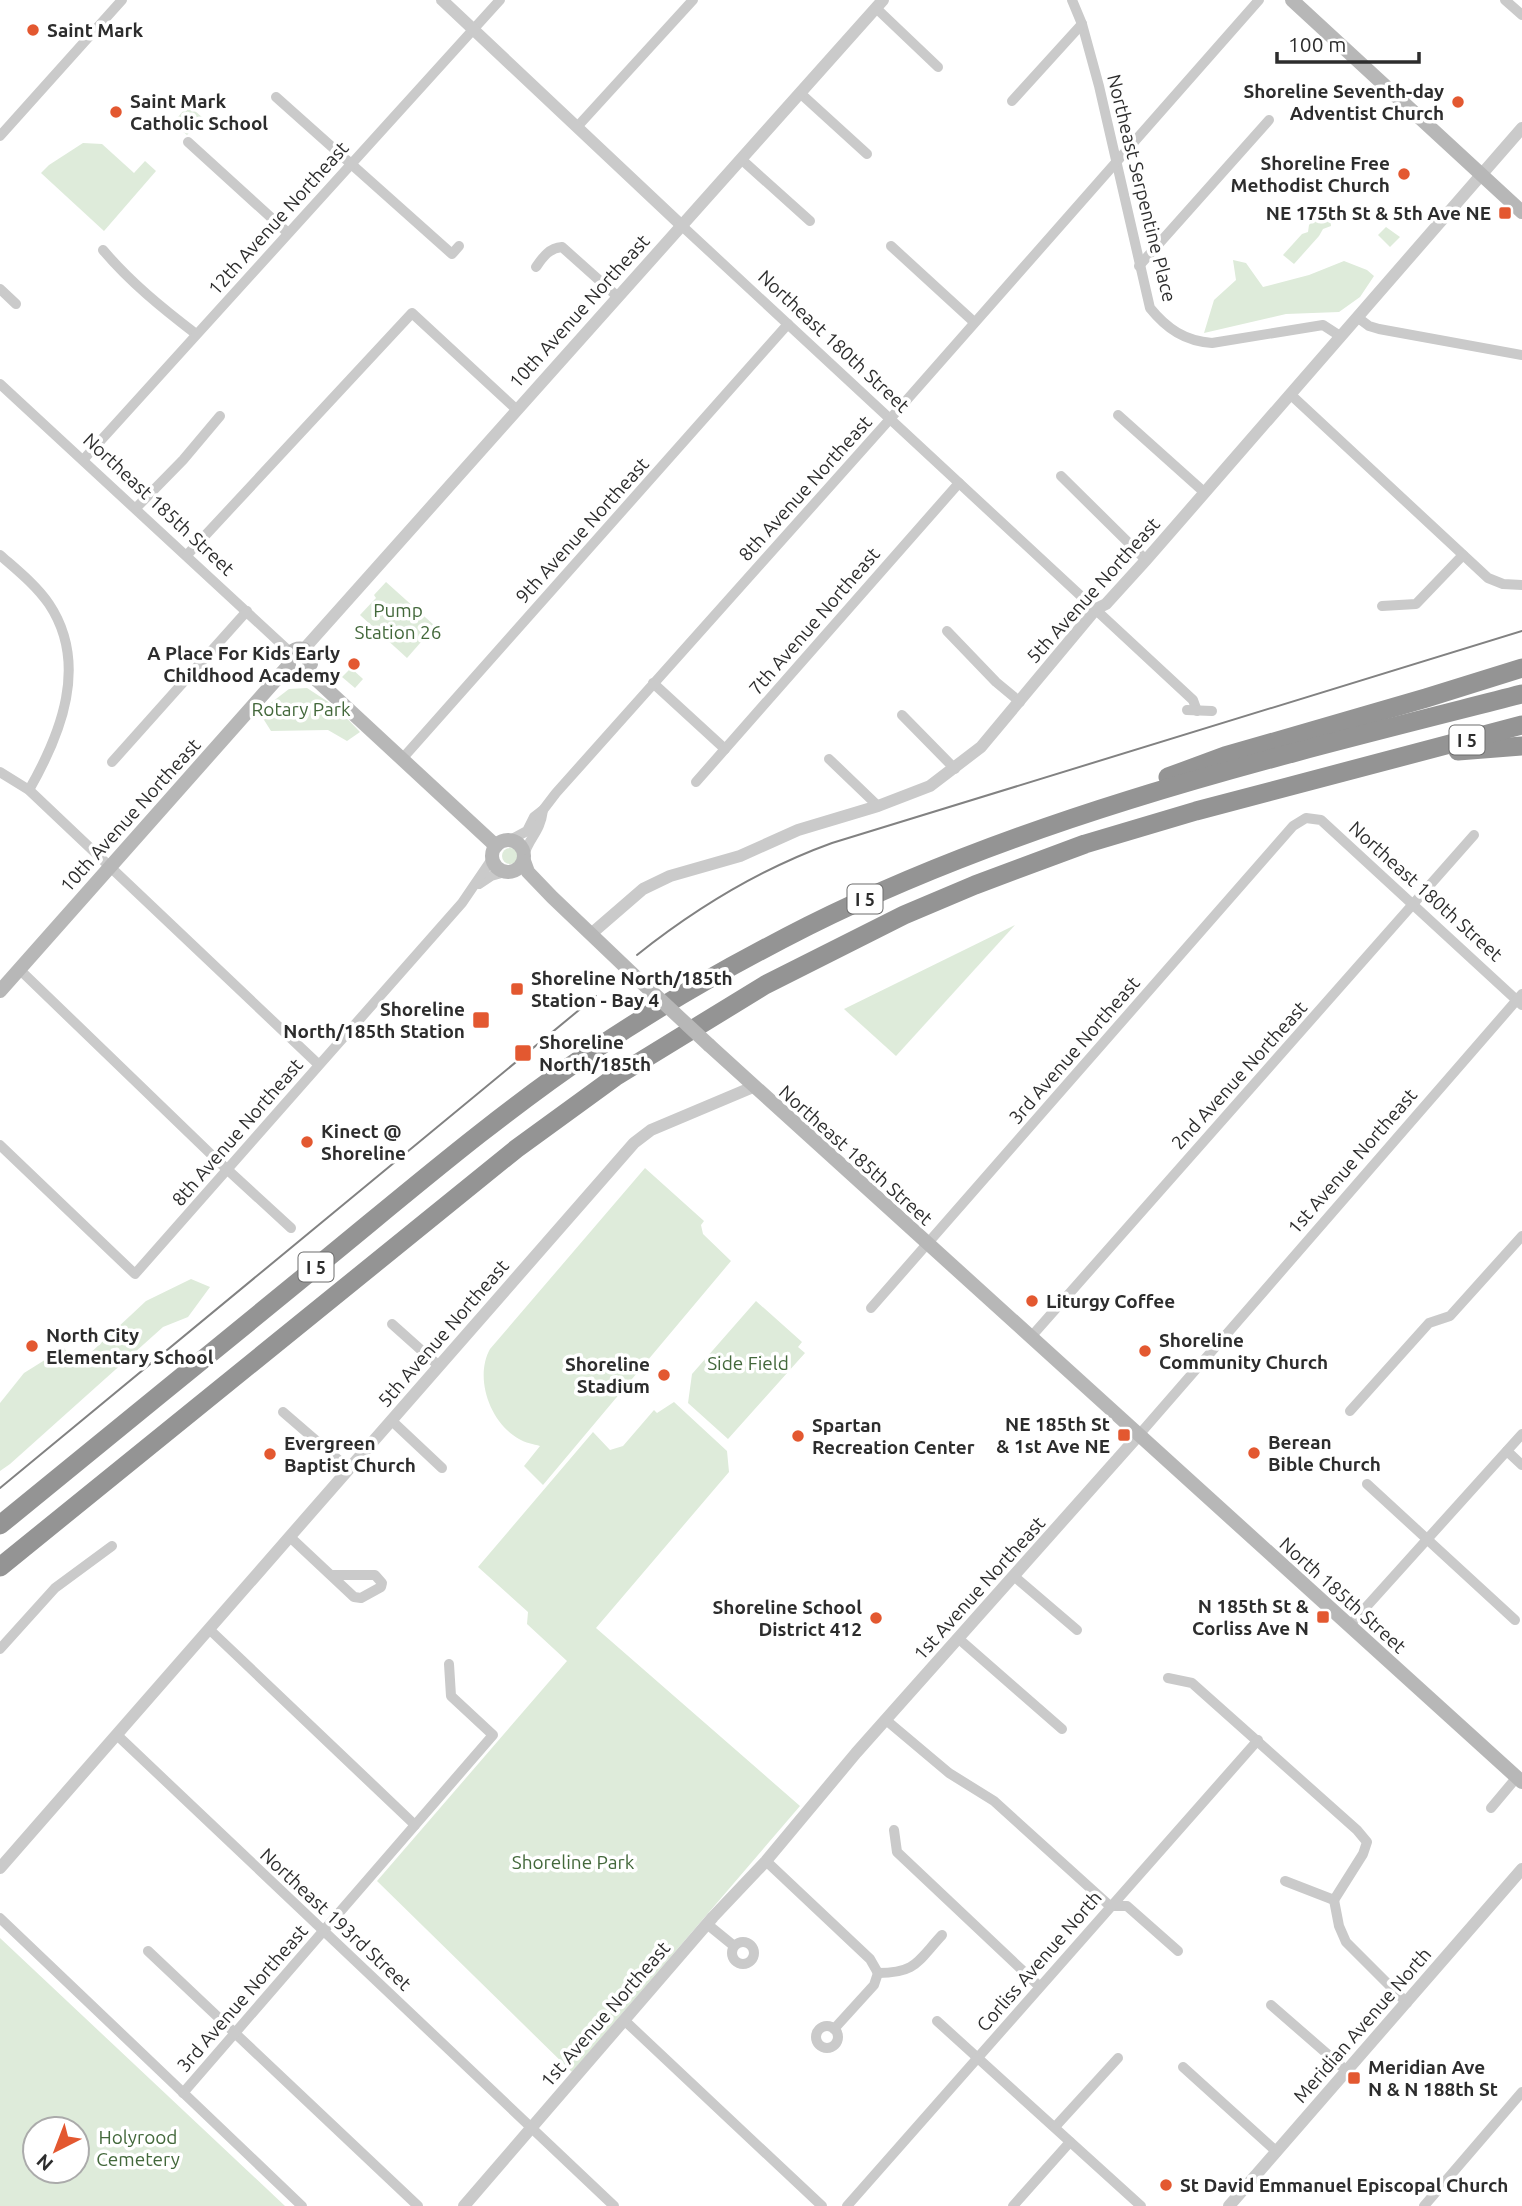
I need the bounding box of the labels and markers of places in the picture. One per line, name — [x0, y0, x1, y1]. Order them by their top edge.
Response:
place label: Saint Mark — [47, 19, 143, 41]
marker: Saint Mark — [25, 22, 41, 38]
place label: Shoreline Seventh-day Adventist Church — [1243, 80, 1444, 124]
place label: Saint Mark Catholic School — [130, 90, 268, 134]
marker: Shoreline Seventh-day Adventist Church — [1450, 94, 1466, 110]
marker: Saint Mark Catholic School — [108, 104, 124, 120]
place label: Shoreline Free Methodist Church — [1231, 152, 1390, 196]
marker: Shoreline Free Methodist Church — [1396, 166, 1412, 182]
place label: NE 175th St & 5th Ave NE — [1266, 202, 1491, 224]
marker: NE 175th St & 5th Ave NE — [1497, 205, 1513, 221]
place label: A Place For Kids Early Childhood Academy — [147, 642, 340, 686]
marker: A Place For Kids Early Childhood Academy — [346, 656, 362, 672]
place label: Shoreline North/185th Station - Bay 4 — [531, 967, 733, 1011]
marker: Shoreline North/185th Station - Bay 4 — [509, 981, 525, 997]
place label: Shoreline North/185th Station — [283, 998, 465, 1042]
marker: Shoreline North/185th Station — [471, 1010, 491, 1030]
place label: Shoreline North/185th — [539, 1031, 651, 1075]
marker: Shoreline North/185th — [513, 1043, 533, 1063]
place label: Kinect @ Shoreline — [321, 1120, 406, 1164]
marker: Kinect @ Shoreline — [299, 1134, 315, 1150]
place label: Liturgy Coffee — [1046, 1290, 1175, 1312]
marker: Liturgy Coffee — [1024, 1293, 1040, 1309]
place label: North City Elementary School — [46, 1324, 214, 1368]
place label: Shoreline Community Church — [1159, 1329, 1328, 1373]
marker: North City Elementary School — [24, 1338, 40, 1354]
marker: Shoreline Community Church — [1137, 1343, 1153, 1359]
place label: Shoreline Stadium — [565, 1353, 650, 1397]
marker: Shoreline Stadium — [656, 1367, 672, 1383]
place label: NE 185th St & 1st Ave NE — [996, 1413, 1110, 1457]
place label: Spartan Recreation Center — [812, 1414, 975, 1458]
marker: NE 185th St & 1st Ave NE — [1116, 1427, 1132, 1443]
marker: Spartan Recreation Center — [790, 1428, 806, 1444]
place label: Berean Bible Church — [1268, 1431, 1381, 1475]
place label: Evergreen Baptist Church — [284, 1432, 416, 1476]
marker: Berean Bible Church — [1246, 1445, 1262, 1461]
marker: Evergreen Baptist Church — [262, 1446, 278, 1462]
place label: N 185th St & Corliss Ave N — [1192, 1595, 1309, 1639]
place label: Shoreline School District 412 — [713, 1596, 862, 1640]
marker: N 185th St & Corliss Ave N — [1315, 1609, 1331, 1625]
marker: Shoreline School District 412 — [868, 1610, 884, 1626]
place label: Meridian Ave N & N 188th St — [1368, 2056, 1498, 2100]
marker: Meridian Ave N & N 188th St — [1346, 2070, 1362, 2086]
place label: St David Emmanuel Episcopal Church — [1180, 2174, 1508, 2196]
marker: St David Emmanuel Episcopal Church — [1158, 2177, 1174, 2193]

